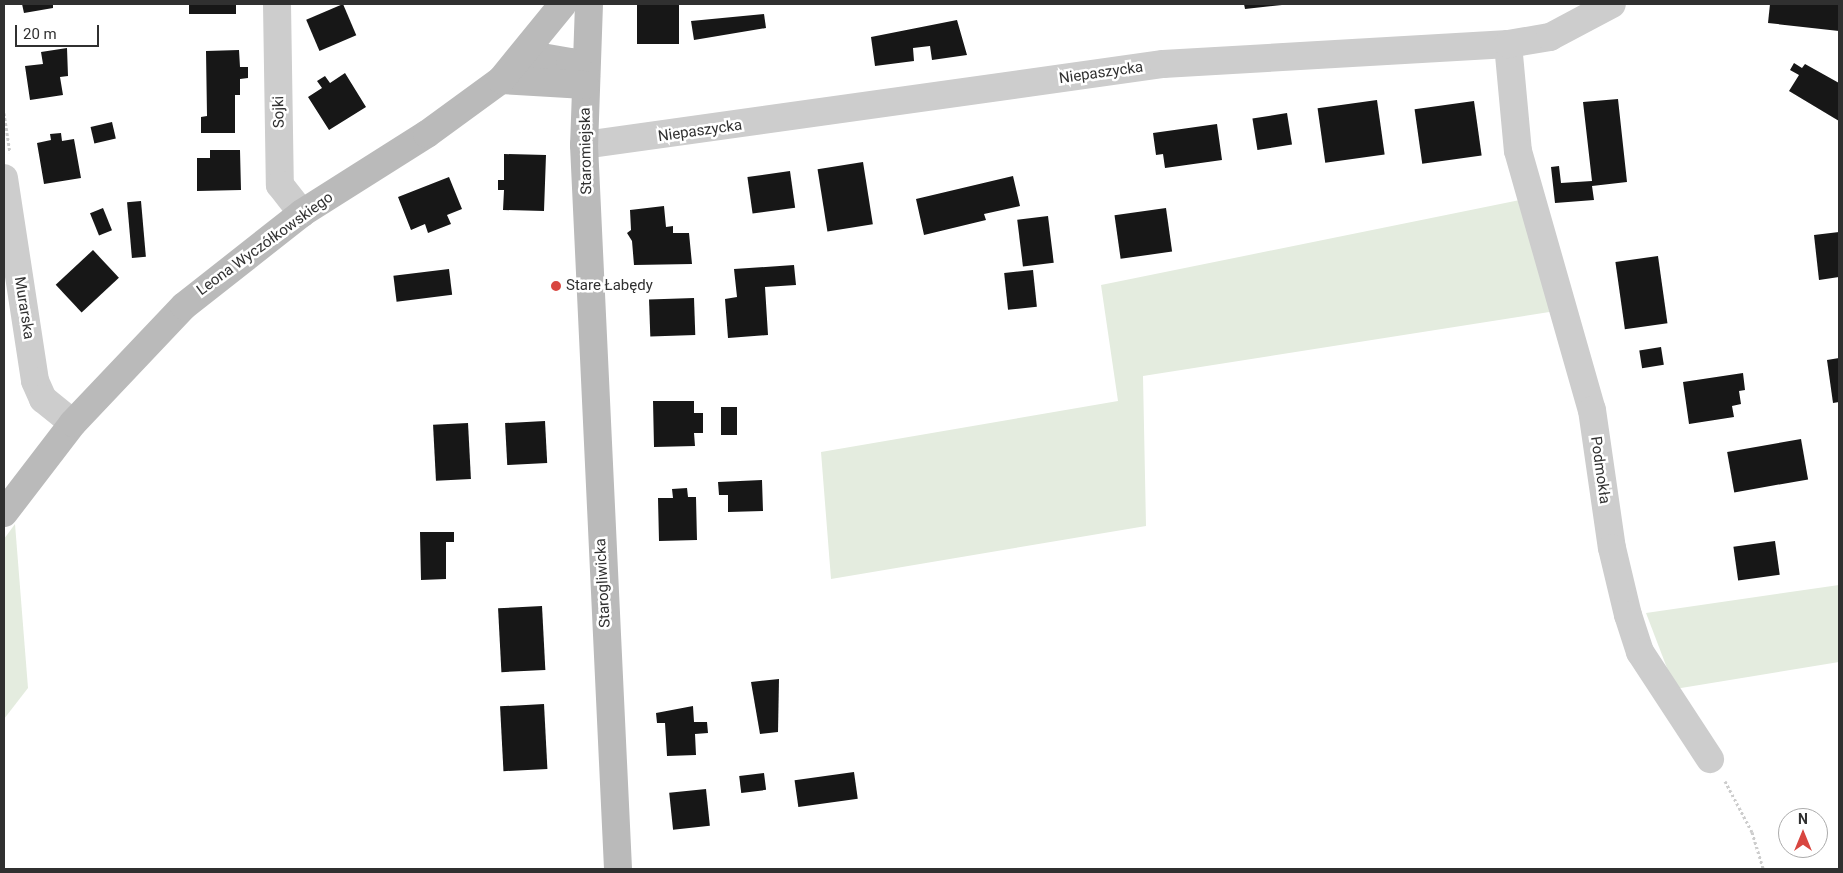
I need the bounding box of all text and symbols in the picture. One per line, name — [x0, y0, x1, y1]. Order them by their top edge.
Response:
scale bar — [18, 15, 101, 47]
text: 20 m — [23, 25, 57, 43]
street label: Niepaszycka — [1058, 58, 1144, 88]
street label: Sojki — [270, 96, 288, 128]
street label: Staromiejska — [576, 107, 596, 195]
street label: Niepaszycka — [657, 116, 743, 146]
street label: Leona Wyczółkowskiego — [193, 188, 337, 300]
street label: Murarska — [10, 276, 38, 340]
place label: Stare Łabędy — [566, 277, 653, 295]
marker: Stare Łabędy — [550, 280, 562, 292]
street label: Podmokła — [1586, 435, 1614, 505]
street label: Starogliwicka — [592, 538, 614, 628]
north arrow — [1778, 808, 1828, 858]
text: N — [1798, 811, 1808, 827]

